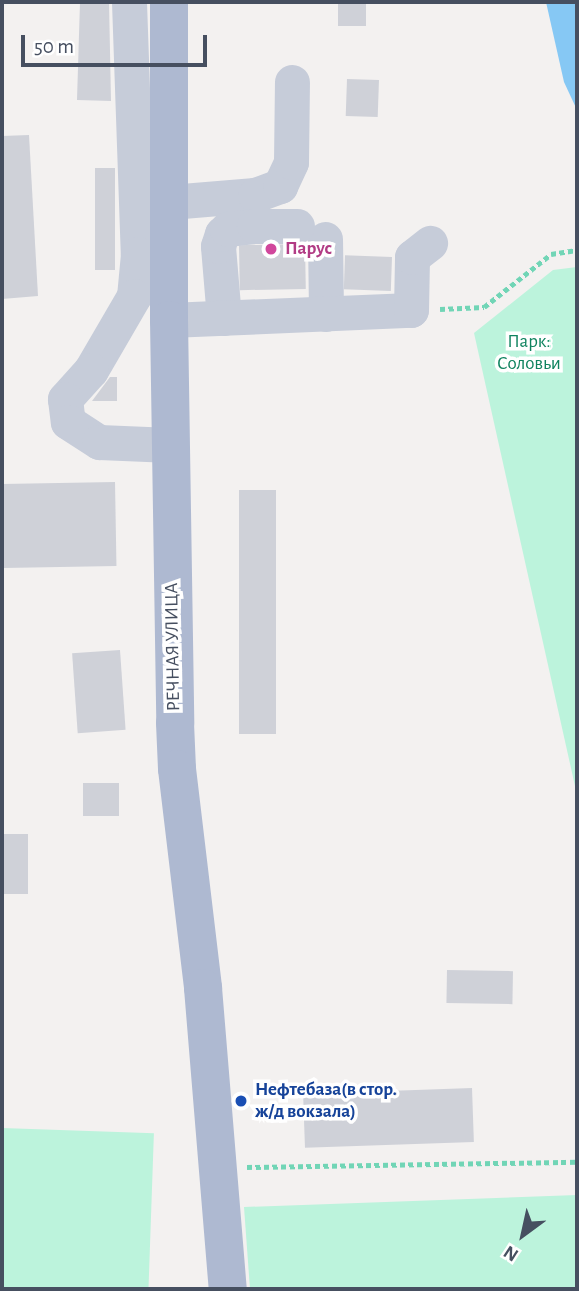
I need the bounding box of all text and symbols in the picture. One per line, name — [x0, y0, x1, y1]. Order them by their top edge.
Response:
scale bar — [24, 21, 210, 65]
text: 50 m — [34, 36, 74, 57]
place label: Парус — [285, 238, 332, 260]
marker: Парус — [263, 241, 279, 257]
park label: Парк: Соловьи — [497, 331, 561, 375]
street label: РЕЧНАЯ УЛИЦА — [160, 582, 186, 712]
place label: Нефтебаза(в стор. ж/д вокзала) — [255, 1079, 397, 1123]
marker: Нефтебаза(в стор. ж/д вокзала) — [233, 1093, 249, 1109]
north arrow — [488, 1200, 558, 1270]
text: N — [501, 1241, 522, 1265]

